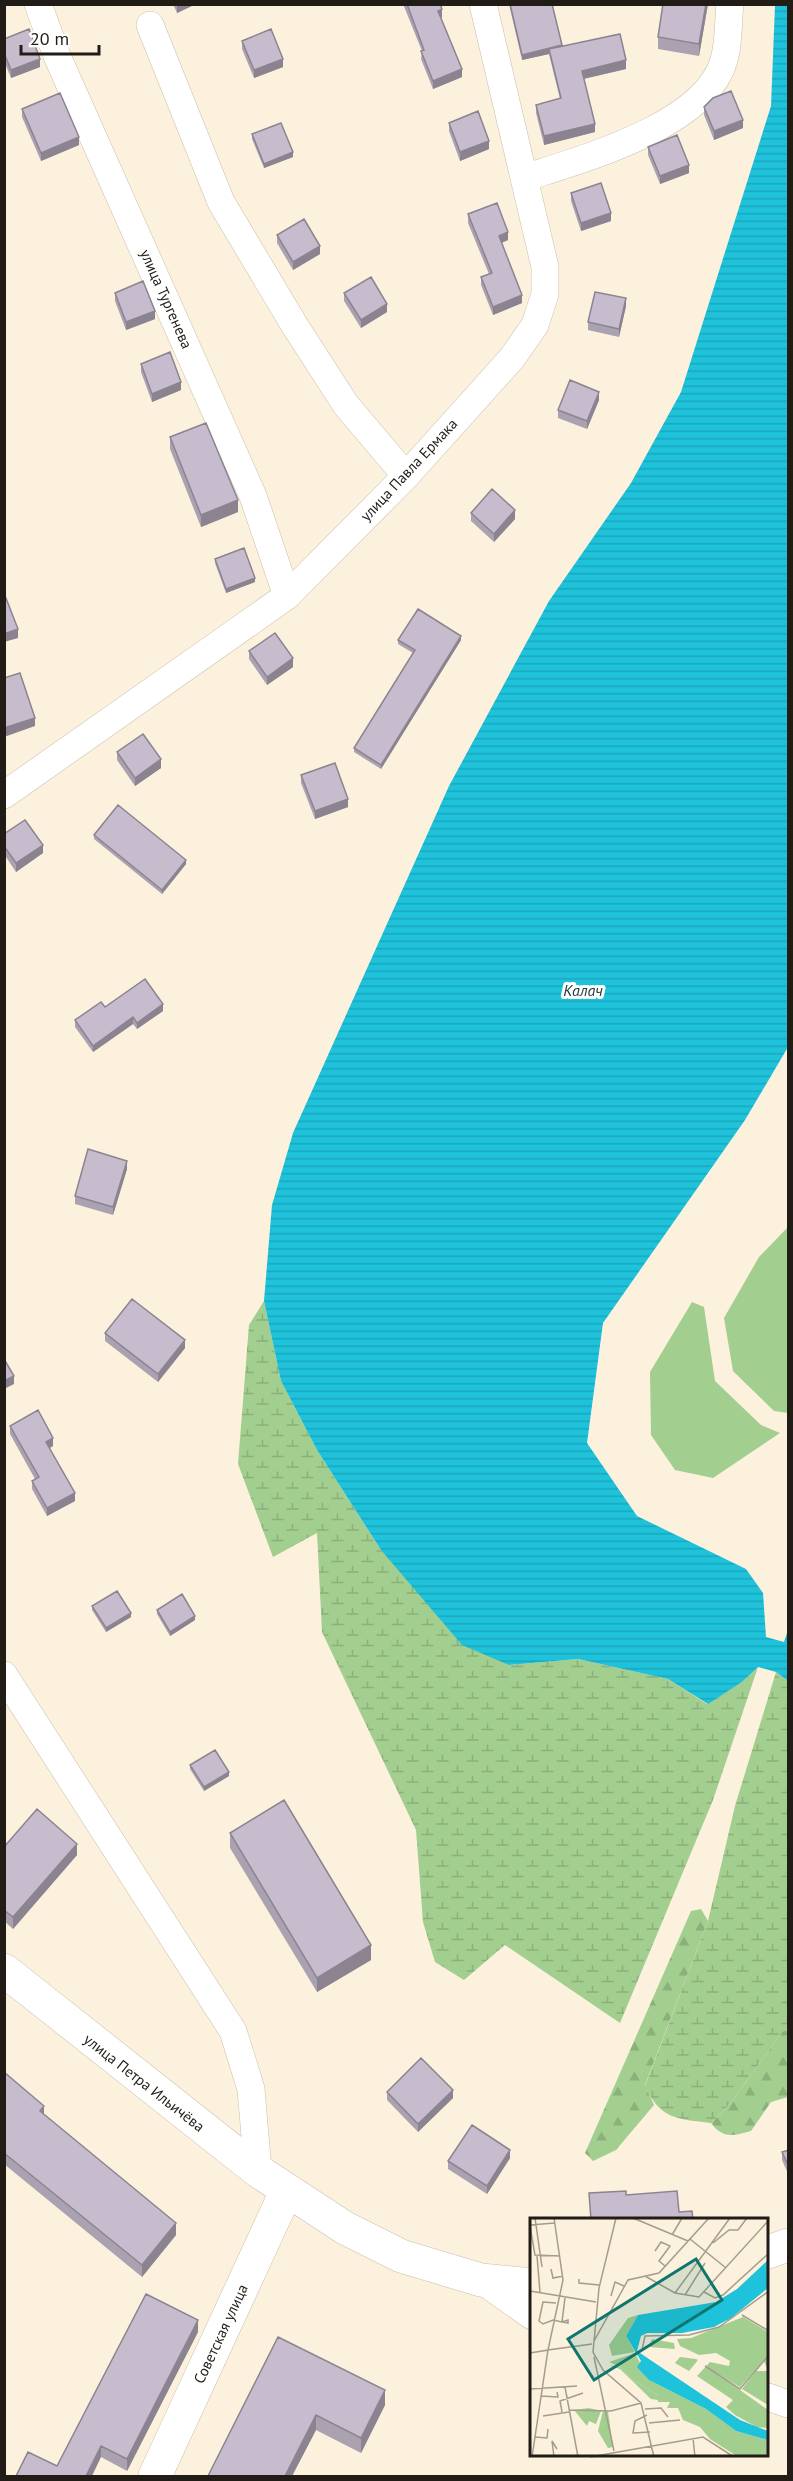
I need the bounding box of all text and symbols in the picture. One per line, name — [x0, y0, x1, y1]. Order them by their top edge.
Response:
scale bar — [21, 18, 99, 56]
text: 20 m — [30, 27, 69, 50]
street label: улица Тургенева — [136, 246, 197, 351]
street label: улица Павла Ермака — [356, 414, 461, 525]
water label: Калач — [563, 980, 603, 1000]
street label: улица Петра Ильичёва — [80, 2030, 208, 2136]
inset map — [530, 2218, 769, 2457]
street label: Советская улица — [189, 2281, 252, 2387]

